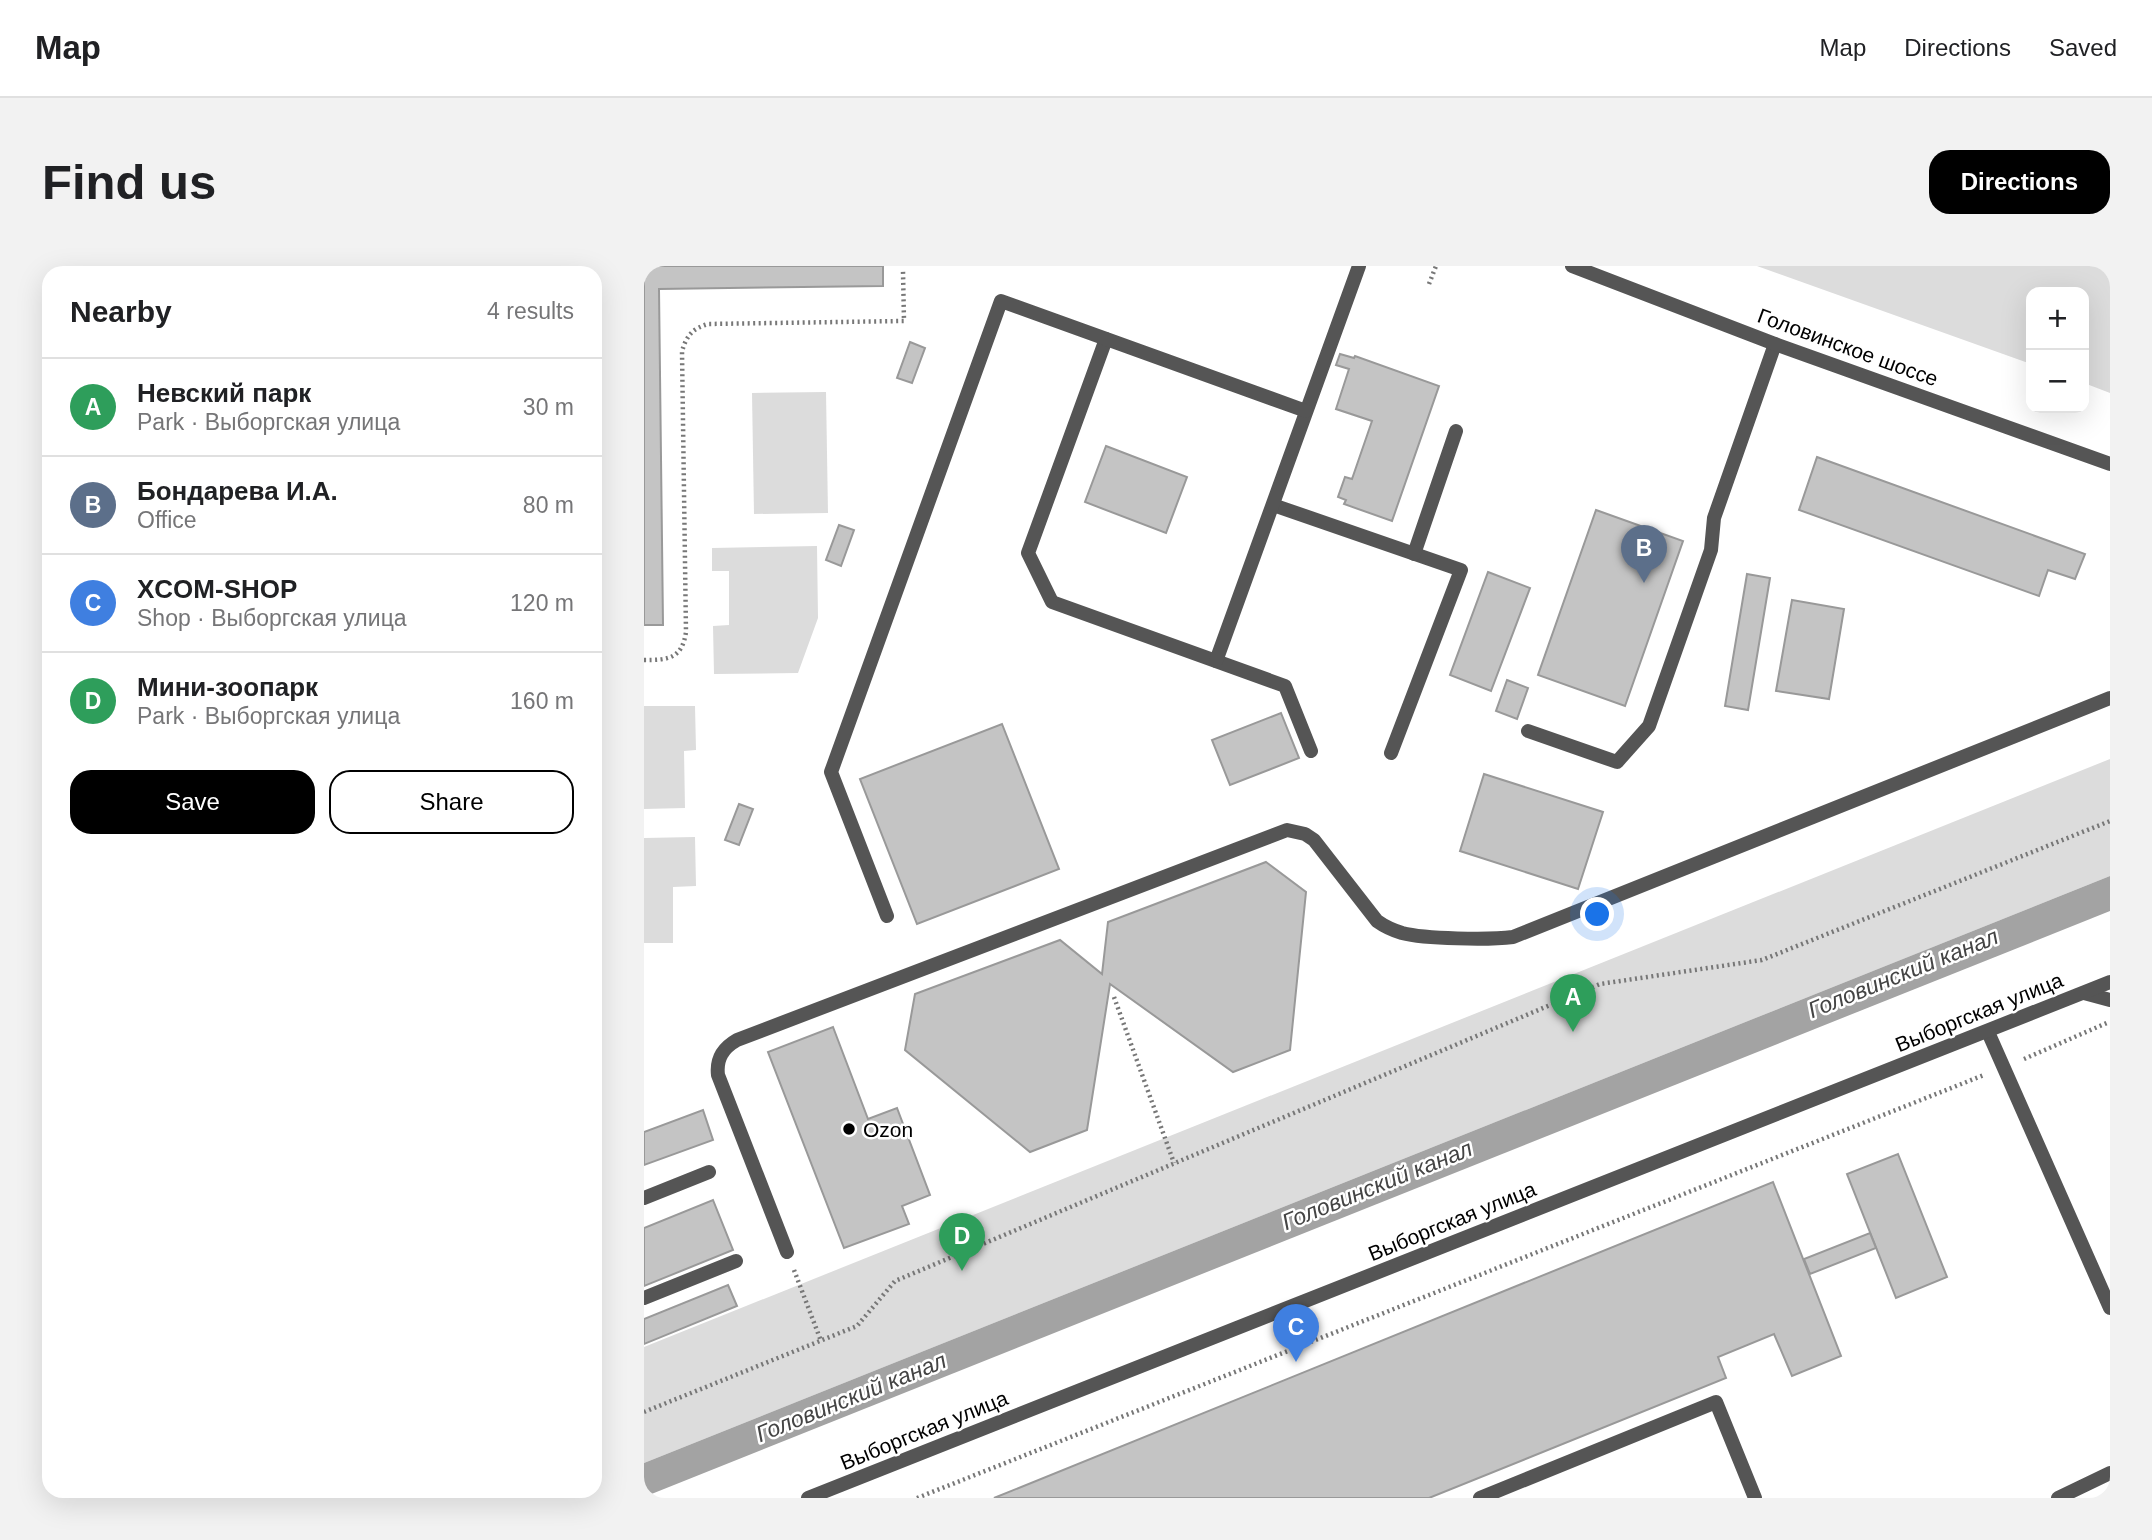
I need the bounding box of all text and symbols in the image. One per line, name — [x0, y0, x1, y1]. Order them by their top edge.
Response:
text: Map — [35, 29, 101, 66]
text: Map — [1820, 34, 1866, 61]
text: Directions — [1904, 34, 2011, 61]
text: Saved — [2049, 34, 2117, 61]
button: Directions — [1929, 150, 2110, 214]
text: Find us — [42, 155, 216, 209]
map controls — [2026, 287, 2089, 413]
button: + — [2026, 287, 2089, 350]
text: Nearby — [70, 295, 172, 328]
text: 4 results — [487, 298, 574, 324]
street label: Головинское шоссе — [1755, 304, 1941, 390]
button: − — [2026, 350, 2089, 413]
text: Невский парк — [137, 378, 311, 408]
text: A — [85, 394, 101, 420]
text: 30 m — [523, 394, 574, 420]
text: Park · Выборгская улица — [137, 409, 400, 435]
text: Бондарева И.А. — [137, 476, 338, 506]
text: B — [85, 492, 101, 518]
text: 80 m — [523, 492, 574, 518]
text: Office — [137, 507, 197, 533]
pin: B — [1621, 525, 1667, 583]
text: XCOM-SHOP — [137, 574, 297, 604]
text: C — [85, 590, 101, 616]
text: 120 m — [510, 590, 574, 616]
text: Shop · Выборгская улица — [137, 605, 407, 631]
text: Мини-зоопарк — [137, 672, 318, 702]
text: D — [85, 688, 101, 714]
text: 160 m — [510, 688, 574, 714]
text: Park · Выборгская улица — [137, 703, 400, 729]
button: Save — [70, 770, 315, 834]
button: Share — [329, 770, 574, 834]
your location — [1580, 897, 1614, 931]
water label: Головинский канал — [1804, 923, 2002, 1023]
street label: Выборгская улица — [1892, 968, 2066, 1056]
pin: A — [1550, 974, 1596, 1032]
place label: Ozon — [863, 1118, 913, 1141]
marker: Ozon — [841, 1121, 857, 1137]
water label: Головинский канал — [1278, 1135, 1476, 1235]
street label: Выборгская улица — [1365, 1177, 1539, 1265]
pin: D — [939, 1213, 985, 1271]
pin: C — [1273, 1304, 1319, 1362]
water label: Головинский канал — [752, 1347, 950, 1447]
street label: Выборгская улица — [837, 1386, 1011, 1474]

